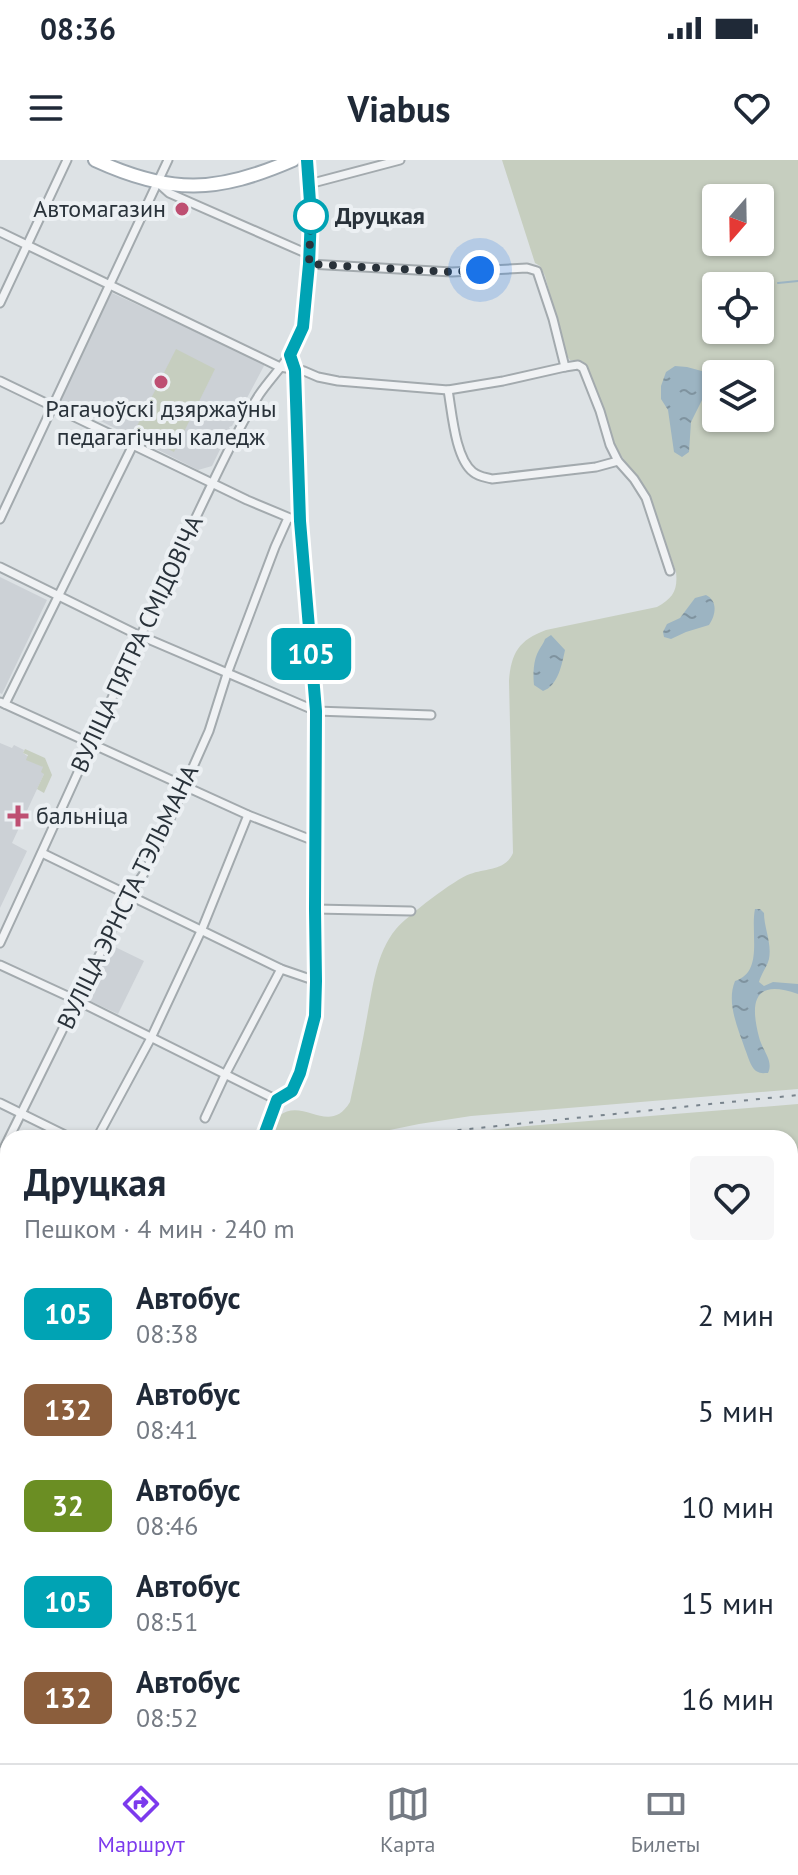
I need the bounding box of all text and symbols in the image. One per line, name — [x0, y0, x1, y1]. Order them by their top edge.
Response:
text: 08:36 — [40, 9, 116, 48]
text: Viabus — [347, 85, 451, 132]
icon: menu — [24, 86, 68, 130]
icon: heart — [730, 86, 774, 130]
north arrow — [702, 184, 774, 256]
map controls — [702, 184, 774, 432]
place label: Автомагазин — [33, 193, 166, 224]
marker: Друцкая — [294, 199, 328, 233]
marker: Автомагазин — [173, 200, 191, 218]
place label: Друцкая — [335, 200, 425, 231]
your location — [460, 250, 500, 290]
button: locate — [702, 272, 774, 344]
button: layers — [702, 360, 774, 432]
marker: Рагачоўскі дзяржаўны педагагічны каледж — [152, 373, 170, 391]
place label: Рагачоўскі дзяржаўны педагагічны каледж — [45, 393, 277, 452]
street label: ВУЛІЦА ПЯТРА СМІДОВІЧА — [63, 510, 210, 777]
line badge: 105 — [265, 628, 357, 680]
text: 105 — [287, 635, 335, 672]
street label: ВУЛІЦА ЭРНСТА ТЭЛЬМАНА — [50, 760, 205, 1034]
place label: бальніца — [36, 800, 128, 831]
marker: бальніца — [7, 805, 29, 827]
button: heart — [690, 1156, 774, 1240]
text: Друцкая — [24, 1157, 166, 1206]
text: Пешком · 4 мин · 240 m — [24, 1212, 295, 1245]
text: Автобус — [136, 1278, 241, 1317]
text: 105 — [44, 1295, 92, 1332]
text: 2 мин — [698, 1295, 774, 1334]
text: 08:38 — [136, 1317, 198, 1350]
text: Автобус — [136, 1374, 241, 1413]
text: 132 — [44, 1391, 92, 1428]
text: 5 мин — [698, 1391, 774, 1430]
text: 08:41 — [136, 1413, 198, 1446]
text: Автобус — [136, 1470, 241, 1509]
text: 32 — [52, 1487, 84, 1524]
text: 10 мин — [681, 1487, 774, 1526]
text: 08:46 — [136, 1509, 198, 1542]
text: Автобус — [136, 1566, 241, 1605]
text: 105 — [44, 1583, 92, 1620]
text: 15 мин — [681, 1583, 774, 1622]
text: 08:51 — [136, 1605, 198, 1638]
text: Автобус — [136, 1662, 241, 1701]
text: 132 — [44, 1679, 92, 1716]
text: 16 мин — [681, 1679, 774, 1718]
text: 08:52 — [136, 1701, 198, 1734]
tab: Маршрут — [98, 1782, 185, 1858]
tab: Карта — [380, 1782, 435, 1858]
tab: Билеты — [631, 1782, 700, 1858]

